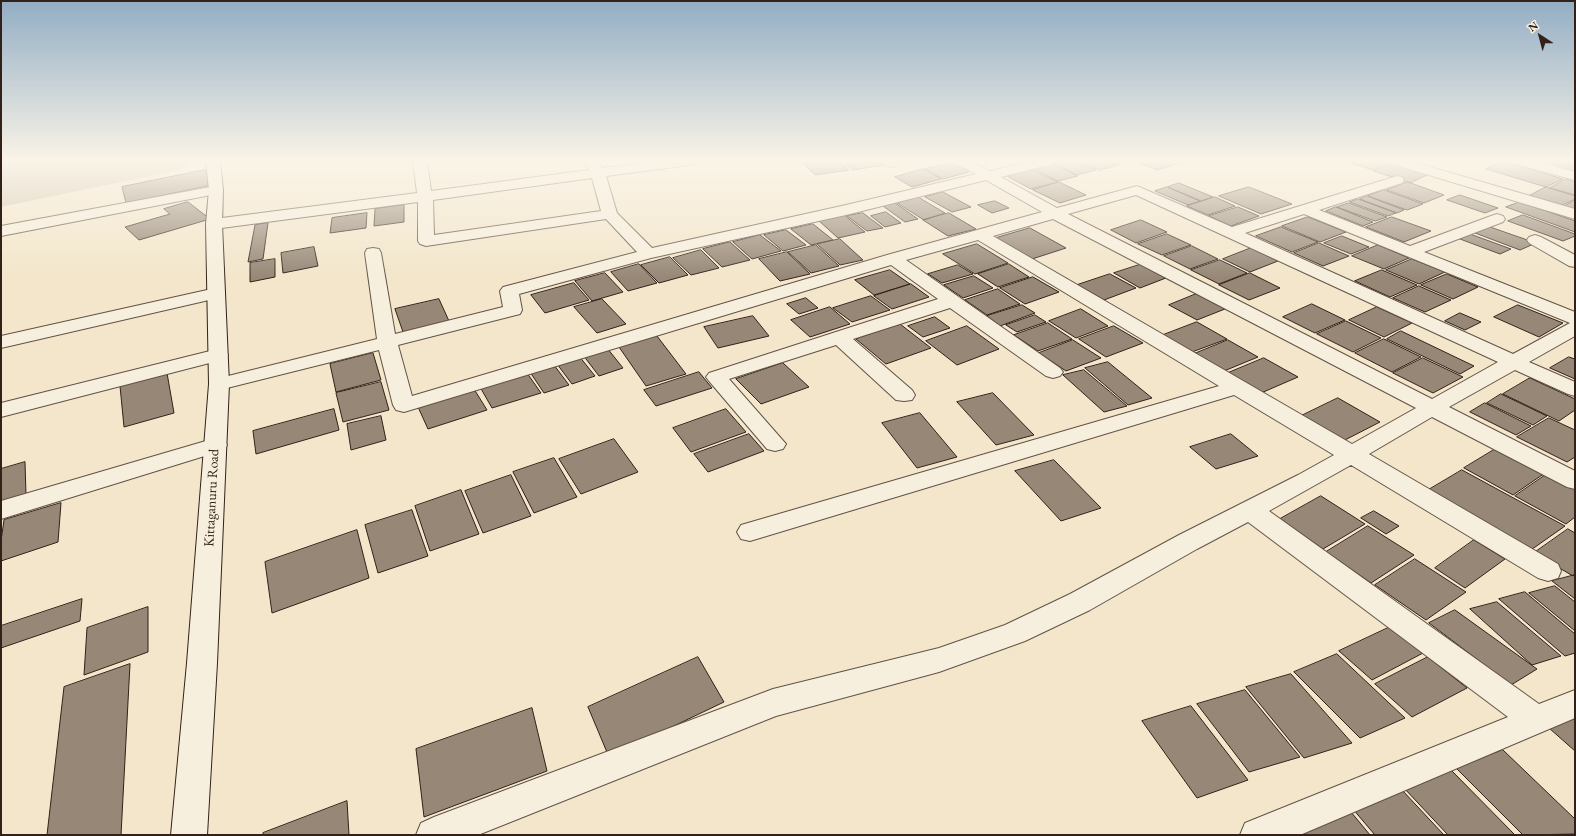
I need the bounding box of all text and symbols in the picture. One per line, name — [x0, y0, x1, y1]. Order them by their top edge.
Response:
north arrow — [1520, 16, 1560, 56]
text: N — [1525, 18, 1541, 35]
street label: Kittaganuru Road — [201, 449, 223, 547]

